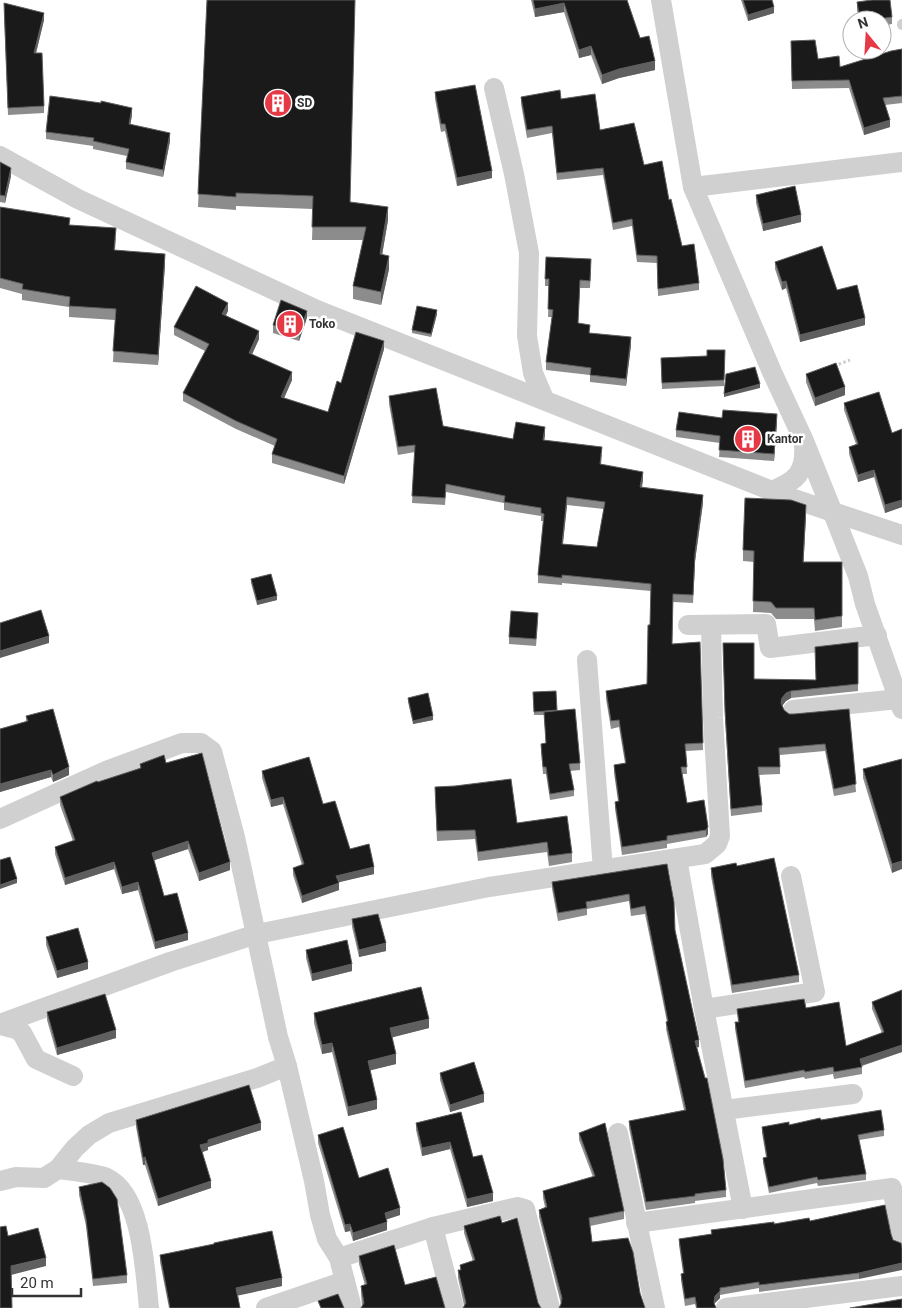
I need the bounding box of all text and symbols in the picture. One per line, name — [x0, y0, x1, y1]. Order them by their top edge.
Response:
north arrow — [842, 10, 892, 60]
text: N — [856, 13, 870, 32]
building icon: SD — [263, 88, 293, 118]
place label: SD — [297, 96, 312, 110]
building icon: Toko — [275, 309, 305, 339]
place label: Toko — [309, 317, 336, 331]
building icon: Kantor — [733, 424, 763, 454]
place label: Kantor — [767, 432, 803, 446]
scale bar — [12, 1266, 81, 1298]
text: 20 m — [20, 1274, 54, 1292]

